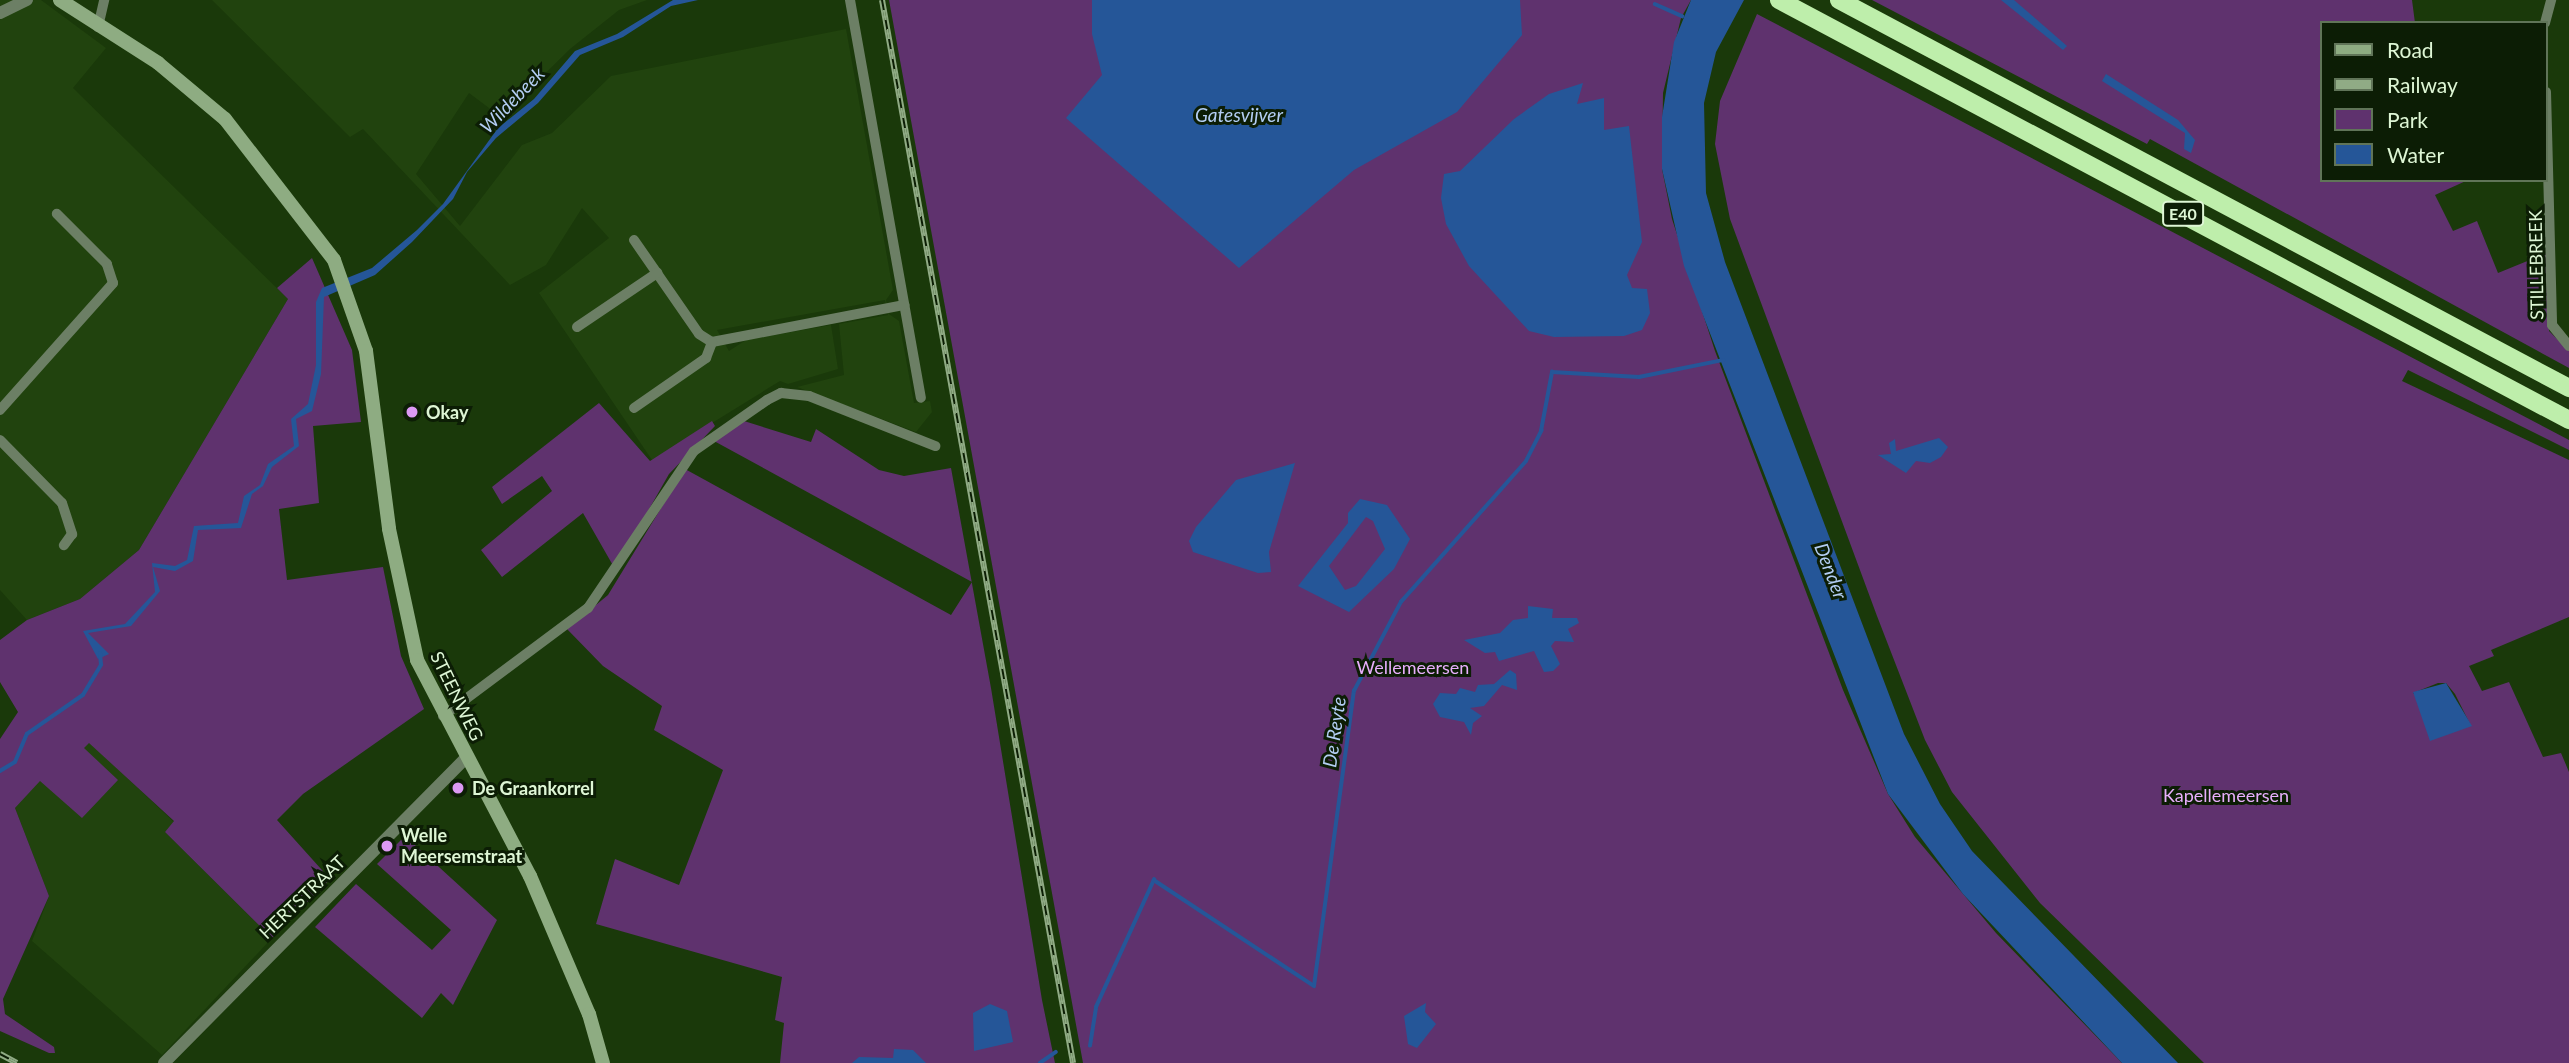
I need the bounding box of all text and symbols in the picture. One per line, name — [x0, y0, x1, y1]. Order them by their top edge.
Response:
legend — [2320, 21, 2548, 182]
text: Road — [2387, 37, 2434, 62]
water label: Wildebeek — [475, 62, 549, 138]
text: Railway — [2387, 72, 2458, 97]
water label: Gatesvijver — [1195, 104, 1283, 126]
text: Park — [2387, 107, 2428, 132]
text: Water — [2387, 142, 2444, 167]
road number: E40 — [2162, 202, 2204, 227]
street label: STILLEBREEK — [2524, 210, 2548, 320]
place label: Okay — [426, 401, 468, 423]
marker: Okay — [404, 404, 420, 420]
water label: Dender — [1810, 540, 1852, 602]
street label: STEENWEG — [426, 648, 488, 744]
park label: Wellemeersen — [1357, 656, 1469, 678]
water label: De Reyte — [1318, 695, 1350, 769]
place label: De Graankorrel — [472, 777, 594, 799]
marker: De Graankorrel — [450, 780, 466, 796]
park label: Kapellemeersen — [2163, 784, 2289, 806]
place label: Welle Meersemstraat — [401, 825, 522, 868]
marker: Welle Meersemstraat — [379, 838, 395, 854]
street label: HERTSTRAAT — [255, 851, 349, 943]

